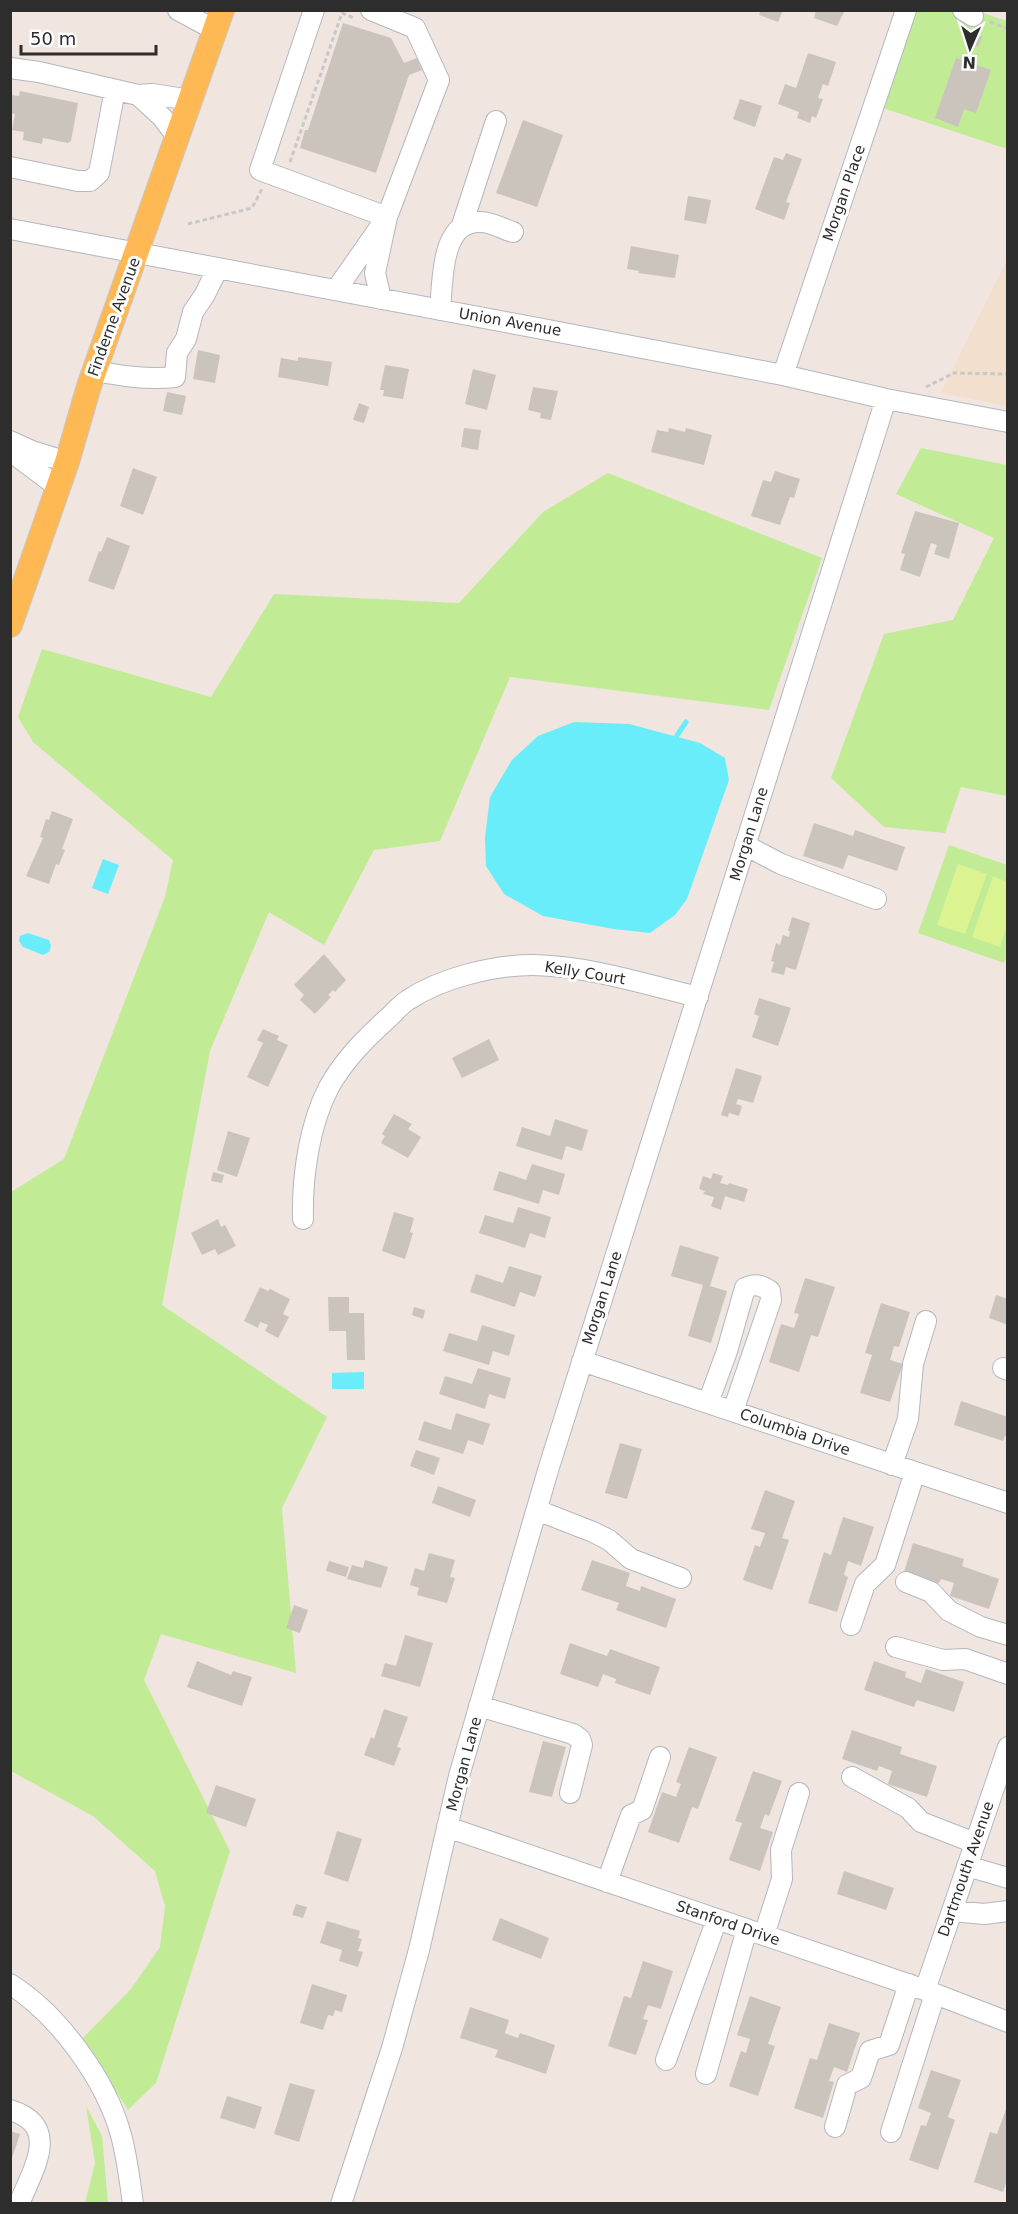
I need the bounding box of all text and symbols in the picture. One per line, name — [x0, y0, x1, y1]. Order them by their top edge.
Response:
scale bar — [21, 18, 156, 56]
north arrow — [940, 18, 1000, 78]
text: 50 m — [30, 28, 76, 49]
text: N — [962, 53, 976, 72]
street label: Morgan Place — [819, 142, 869, 244]
street label: Finderne Avenue — [84, 255, 144, 379]
street label: Union Avenue — [457, 304, 563, 340]
street label: Morgan Lane — [726, 785, 772, 883]
street label: Kelly Court — [543, 958, 627, 988]
street label: Morgan Lane — [578, 1249, 626, 1347]
street label: Columbia Drive — [737, 1405, 853, 1459]
street label: Morgan Lane — [443, 1715, 485, 1813]
street label: Dartmouth Avenue — [934, 1799, 998, 1939]
street label: Stanford Drive — [674, 1897, 782, 1949]

